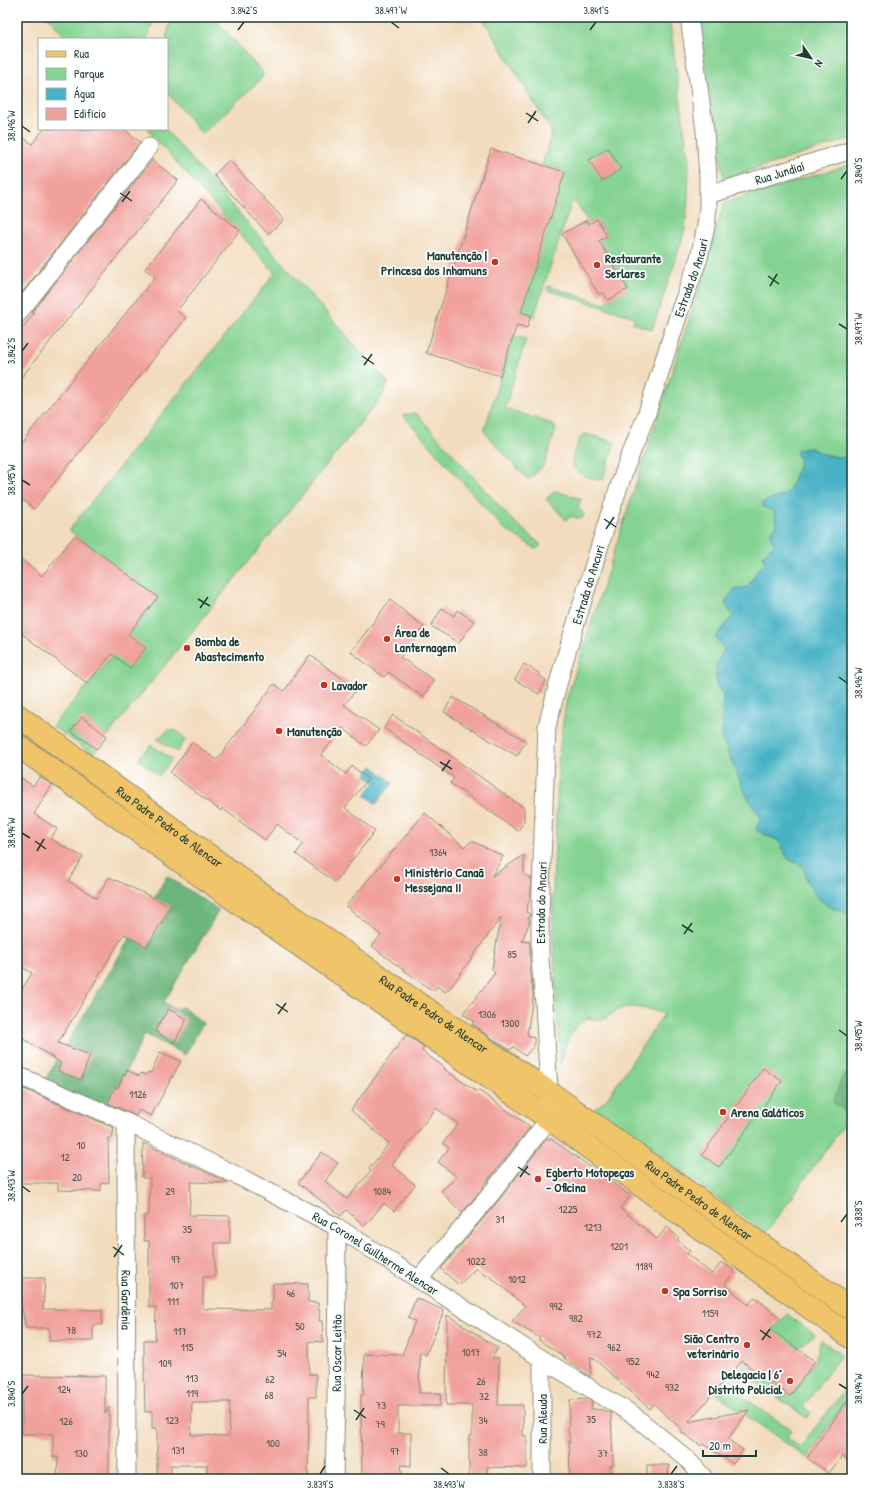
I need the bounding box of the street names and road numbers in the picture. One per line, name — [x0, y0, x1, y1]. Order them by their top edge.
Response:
street label: Rua Jundiaí — [752, 156, 807, 189]
street label: Estrada do Ancuri — [669, 236, 712, 319]
street label: Estrada do Ancuri — [567, 542, 609, 626]
street label: Rua Padre Pedro de Alencar — [113, 782, 226, 872]
street label: Estrada do Ancuri — [531, 861, 551, 944]
street label: Rua Padre Pedro de Alencar — [376, 970, 492, 1057]
street label: Rua Padre Pedro de Alencar — [642, 1155, 756, 1245]
street label: Rua Coronel Guilherme Alencar — [309, 1207, 442, 1299]
street label: Rua Gardênia — [117, 1270, 136, 1330]
street label: Rua Oscar Leitão — [327, 1314, 345, 1392]
street label: Rua Aleuda — [533, 1394, 551, 1444]

